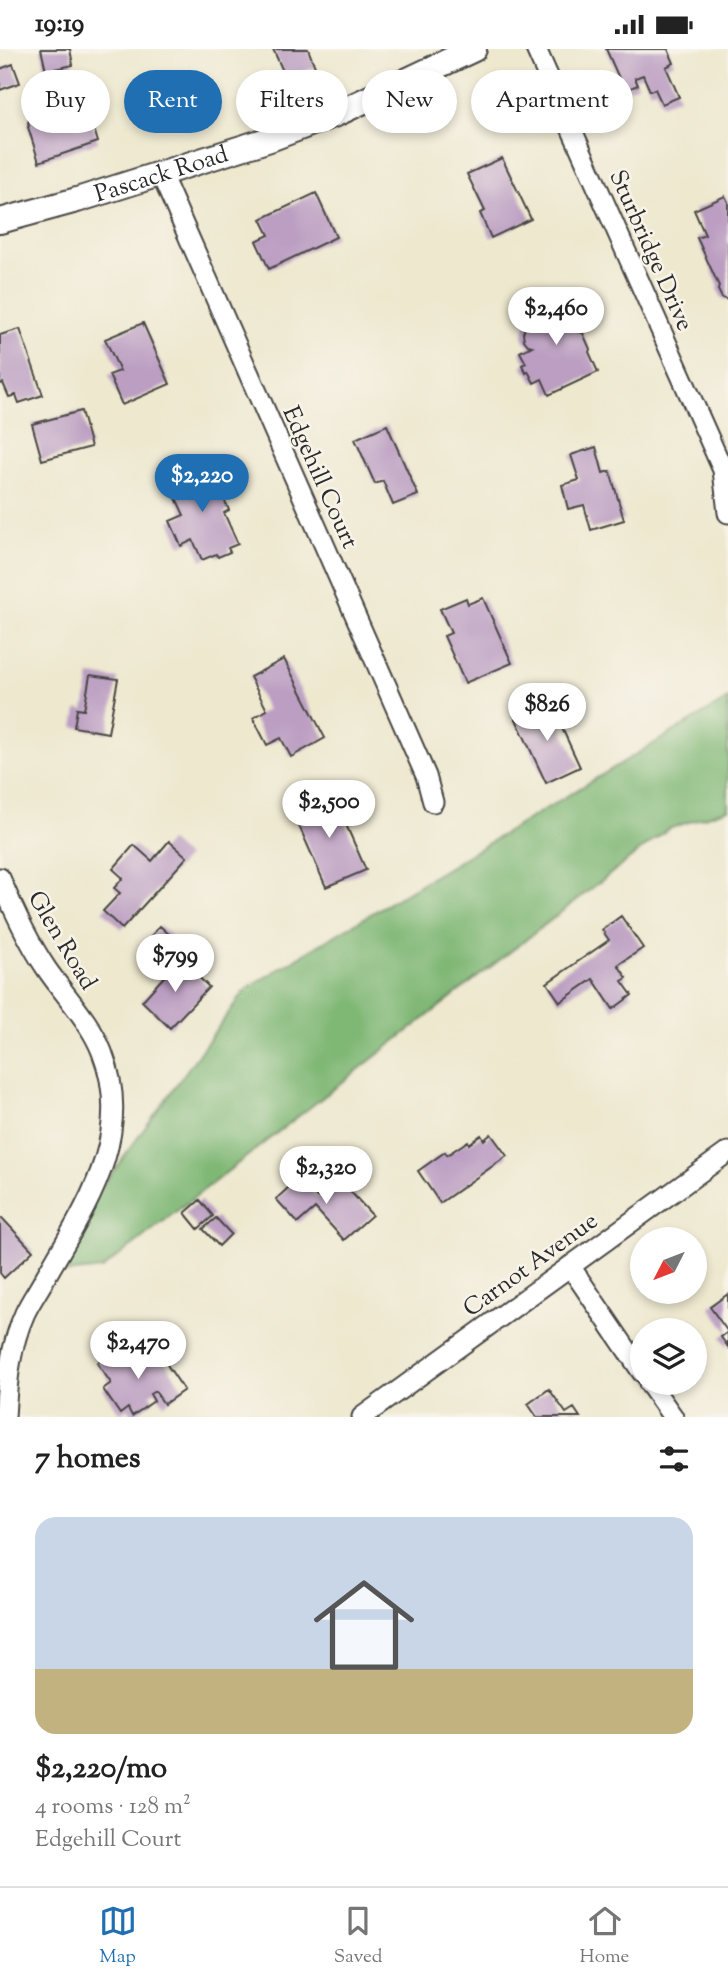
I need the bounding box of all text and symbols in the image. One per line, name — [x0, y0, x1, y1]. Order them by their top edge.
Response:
text: 19:19 — [35, 6, 84, 43]
chip: Buy — [21, 70, 110, 133]
chip: Rent — [124, 70, 222, 133]
chip: Filters — [236, 70, 348, 133]
chip: New — [362, 70, 457, 133]
chip: Apartment — [471, 70, 633, 133]
street label: Pascack Road — [91, 138, 233, 212]
street label: Sturbridge Drive — [599, 165, 701, 337]
pin: $2,460 — [499, 287, 613, 347]
text: $2,460 — [524, 293, 588, 326]
street label: Edgehill Court — [273, 401, 366, 554]
pin: $2,220 — [145, 455, 259, 514]
text: $2,220 — [171, 460, 233, 493]
pin: $826 — [506, 683, 588, 743]
text: $826 — [524, 689, 570, 722]
pin: $2,500 — [272, 781, 386, 840]
text: $2,500 — [298, 786, 360, 819]
street label: Glen Road — [18, 885, 105, 998]
pin: $799 — [134, 935, 216, 994]
text: $799 — [152, 940, 198, 973]
pin: $2,320 — [269, 1147, 383, 1206]
text: $2,320 — [296, 1152, 357, 1185]
street label: Carnot Avenue — [457, 1205, 606, 1326]
north arrow — [630, 1227, 707, 1304]
map controls — [630, 1227, 707, 1395]
button: layers — [630, 1318, 707, 1395]
pin: $2,470 — [81, 1321, 195, 1381]
text: $2,470 — [106, 1327, 170, 1360]
text: 7 homes — [35, 1438, 140, 1481]
icon: filters — [655, 1440, 693, 1478]
icon: home — [301, 1562, 427, 1688]
text: $2,220/mo — [35, 1748, 167, 1791]
text: 4 rooms · 128 m² — [35, 1791, 191, 1824]
text: Edgehill Court — [35, 1824, 181, 1857]
tab: Map — [99, 1902, 137, 1971]
tab: Saved — [334, 1902, 382, 1971]
tab: Home — [580, 1902, 629, 1971]

